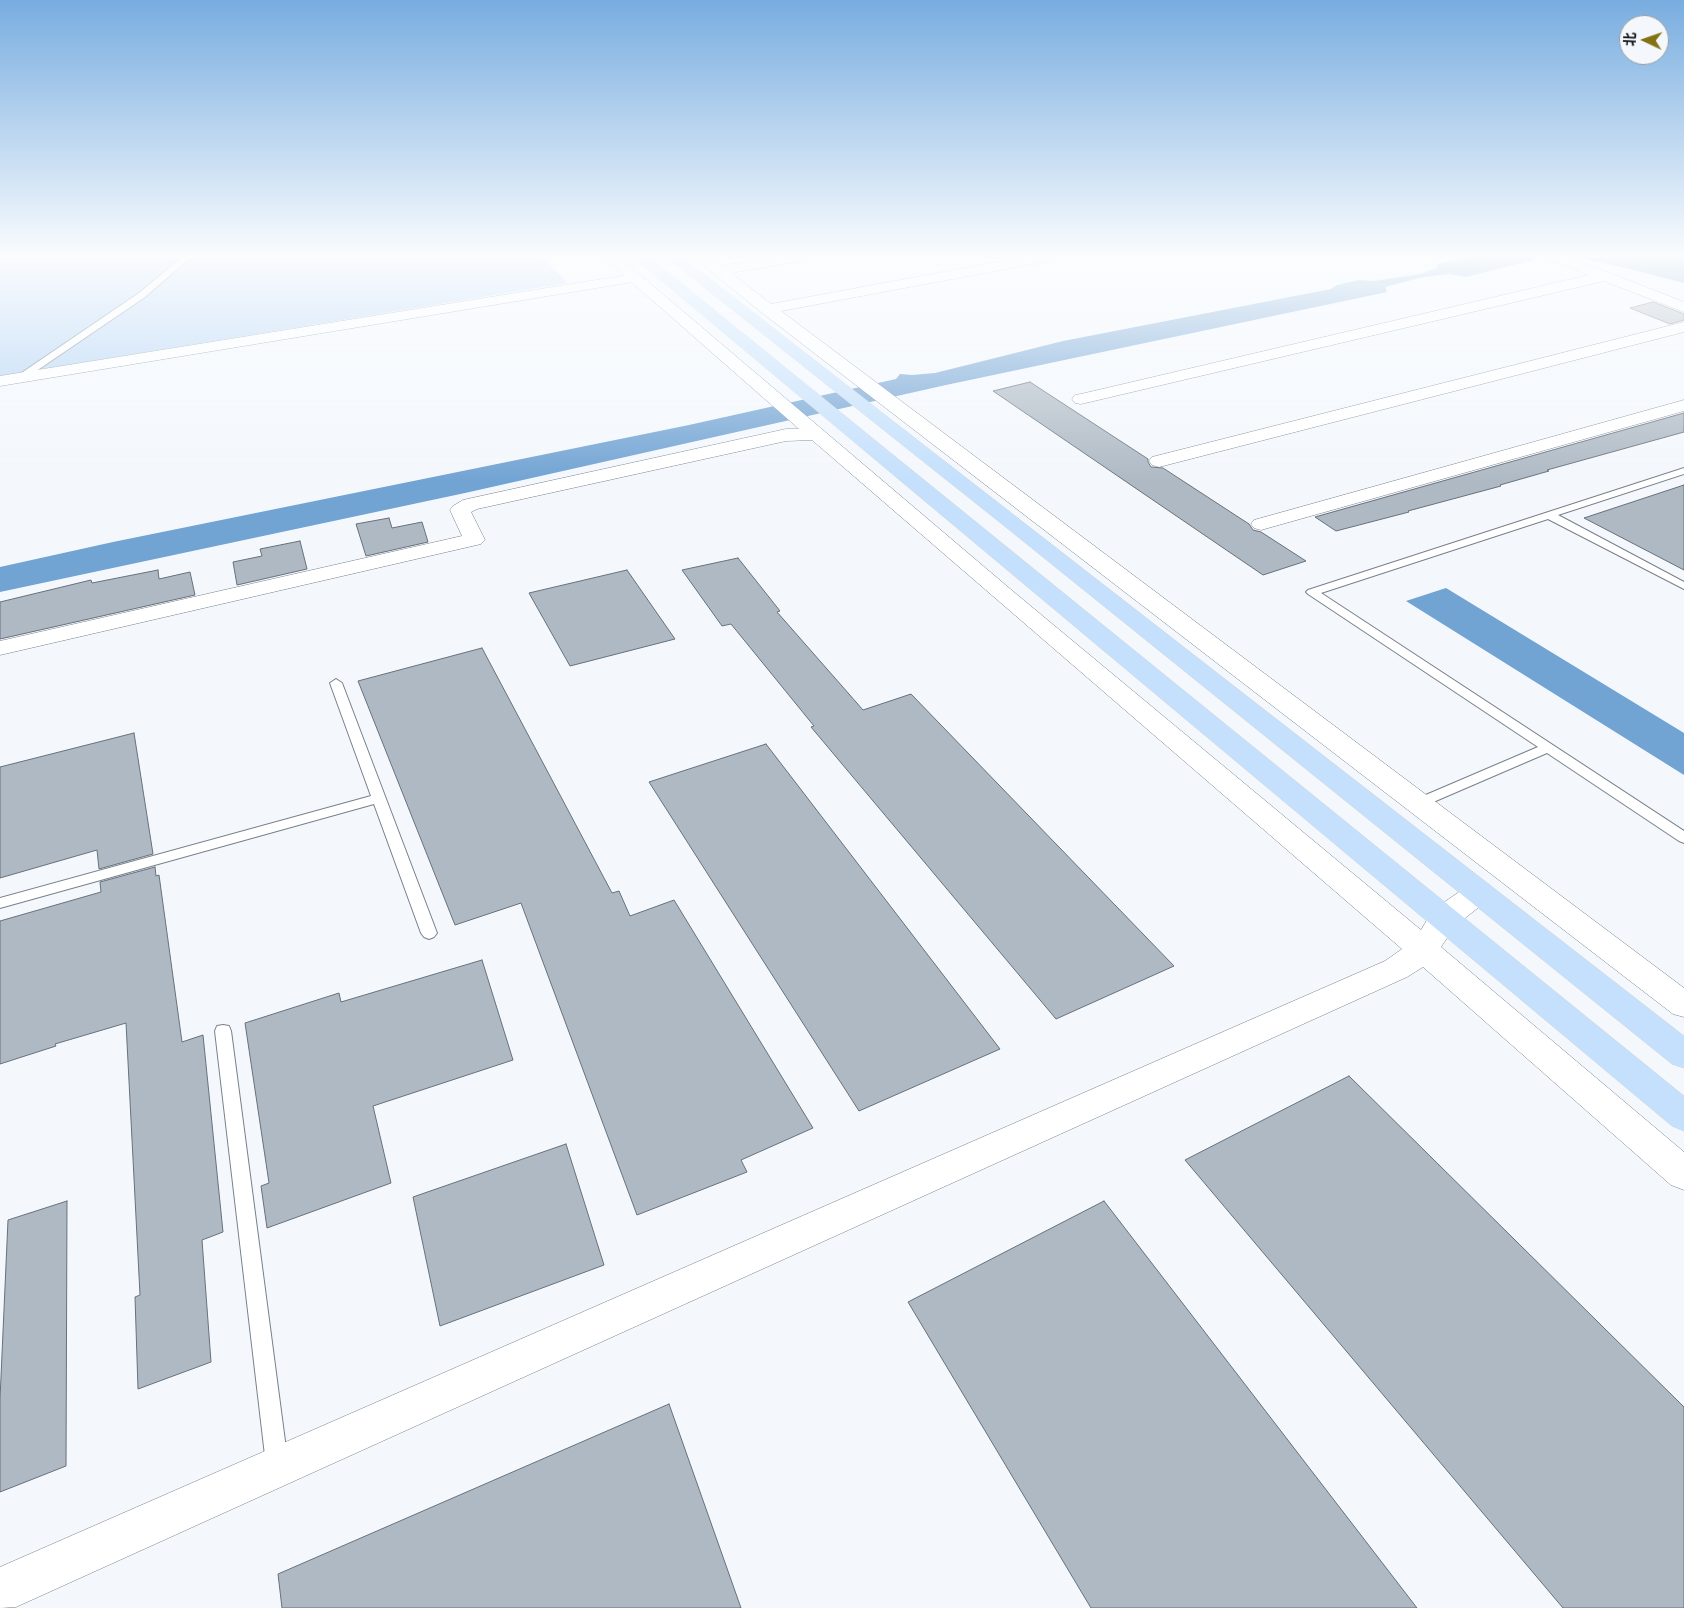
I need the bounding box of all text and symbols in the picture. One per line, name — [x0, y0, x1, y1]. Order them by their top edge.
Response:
north arrow — [1619, 15, 1669, 65]
text: 北 — [1622, 32, 1638, 47]

